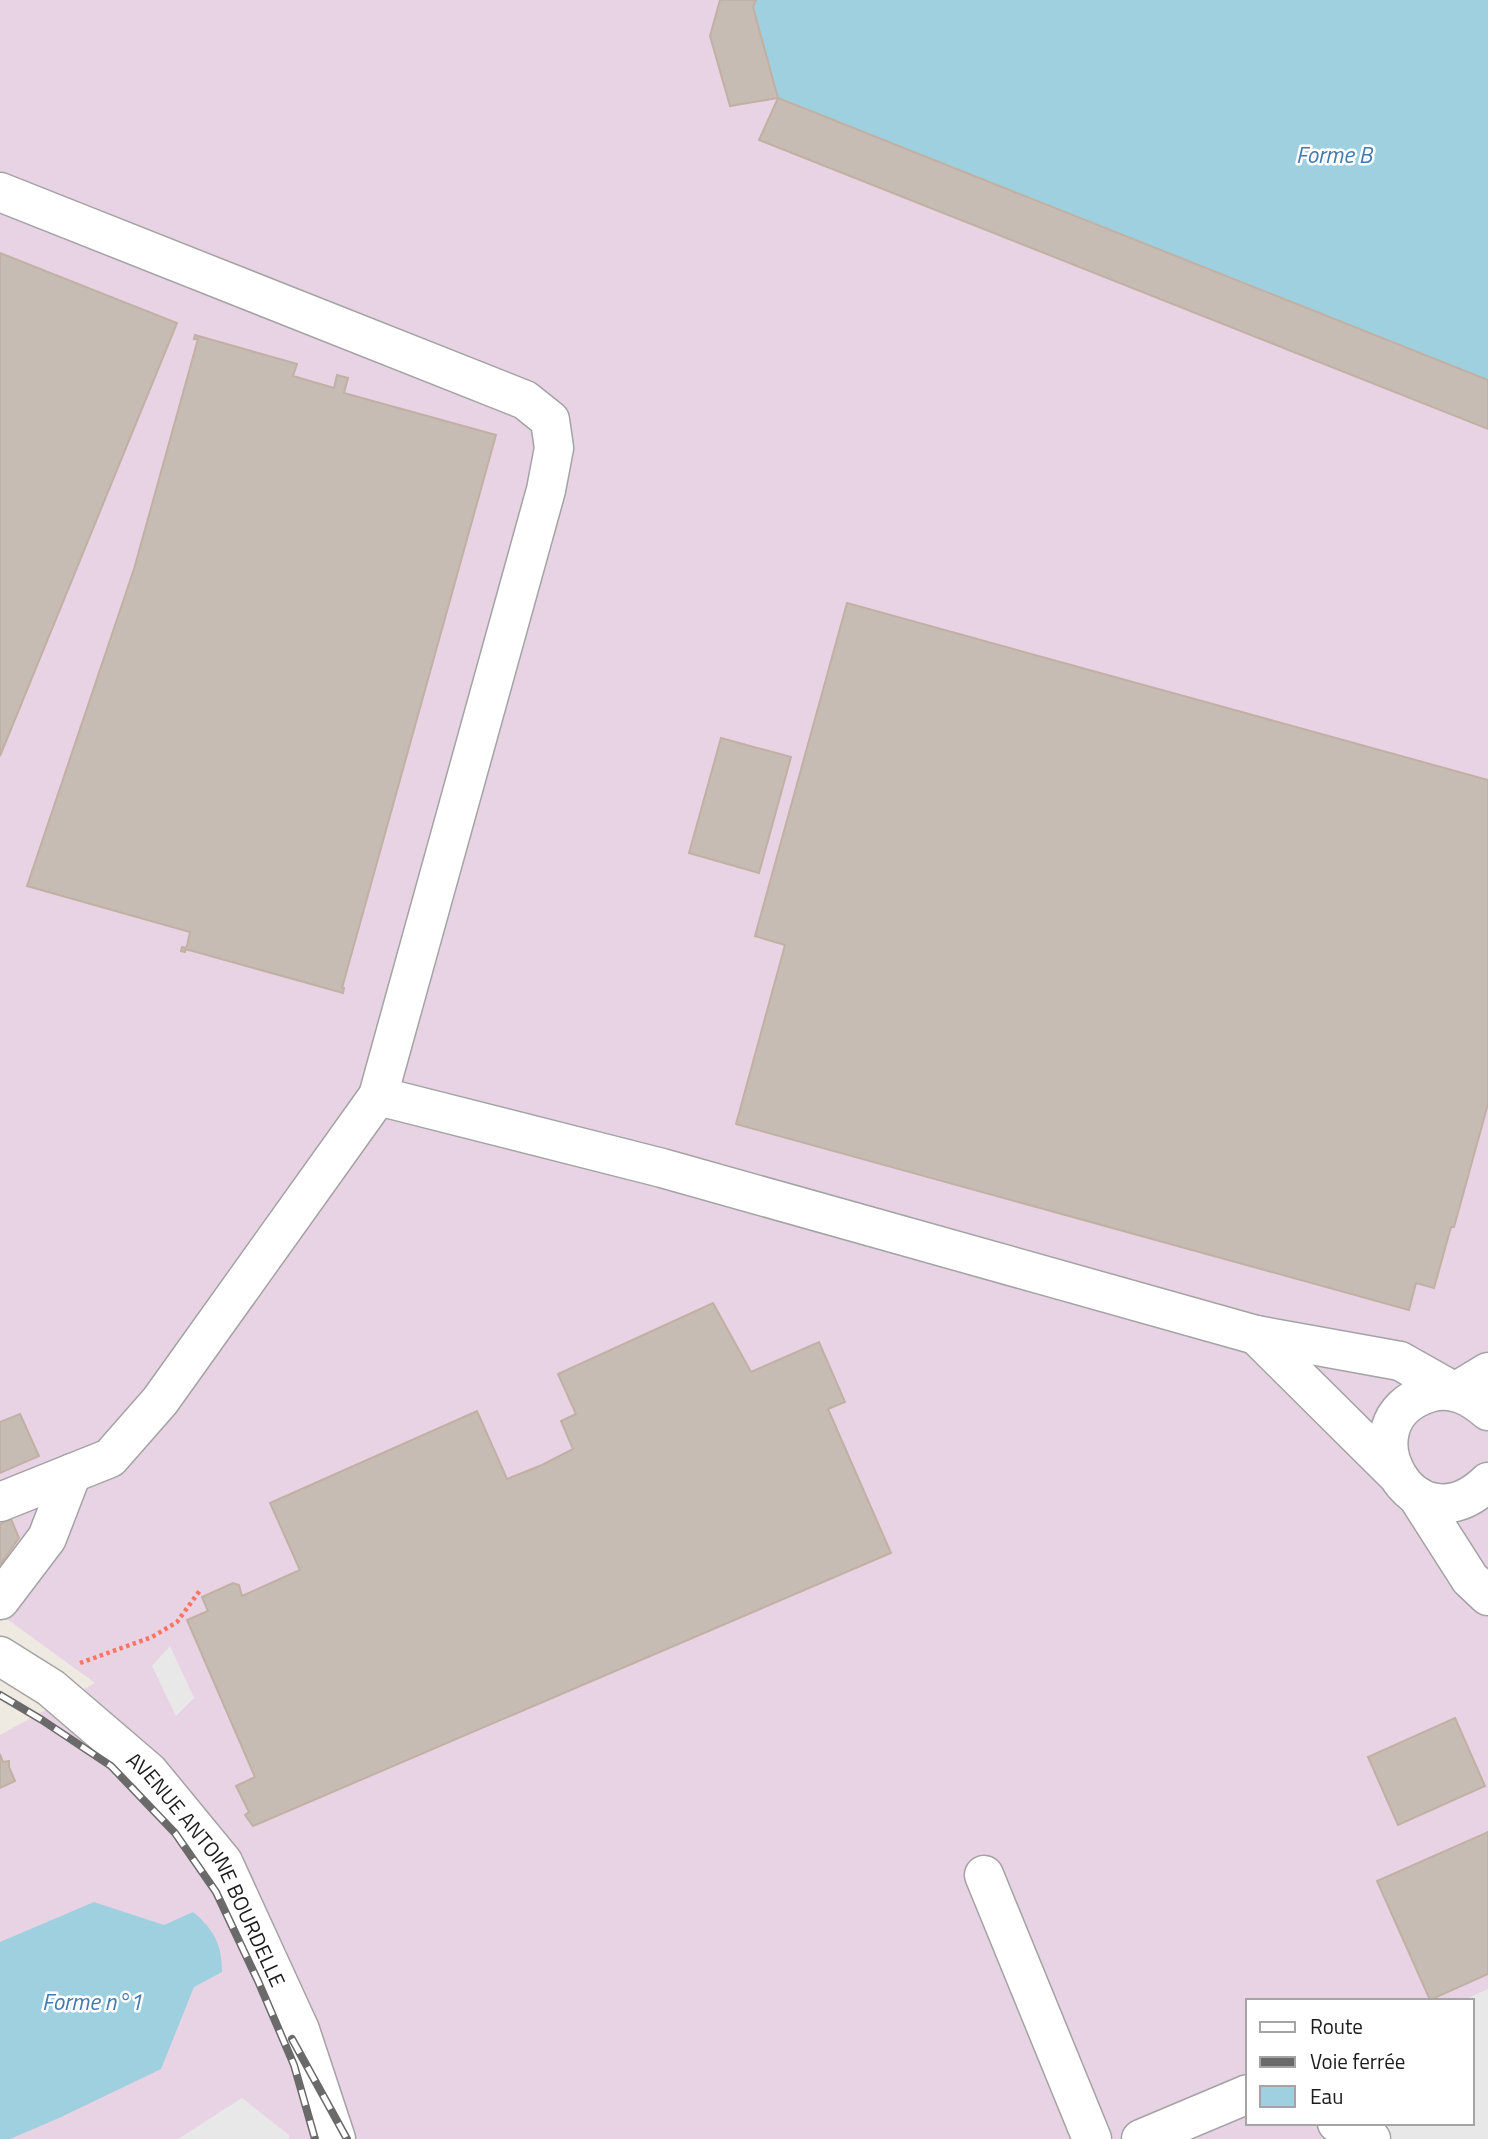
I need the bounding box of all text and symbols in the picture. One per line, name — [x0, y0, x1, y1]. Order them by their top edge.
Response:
water label: Forme B — [1296, 137, 1374, 172]
street label: AVENUE ANTOINE BOURDELLE — [120, 1744, 294, 1992]
water label: Forme n°1 — [42, 1984, 142, 2019]
legend — [1246, 1999, 1474, 2125]
text: Route — [1310, 2010, 1363, 2042]
text: Voie ferrée — [1310, 2045, 1405, 2077]
text: Eau — [1310, 2080, 1343, 2112]

